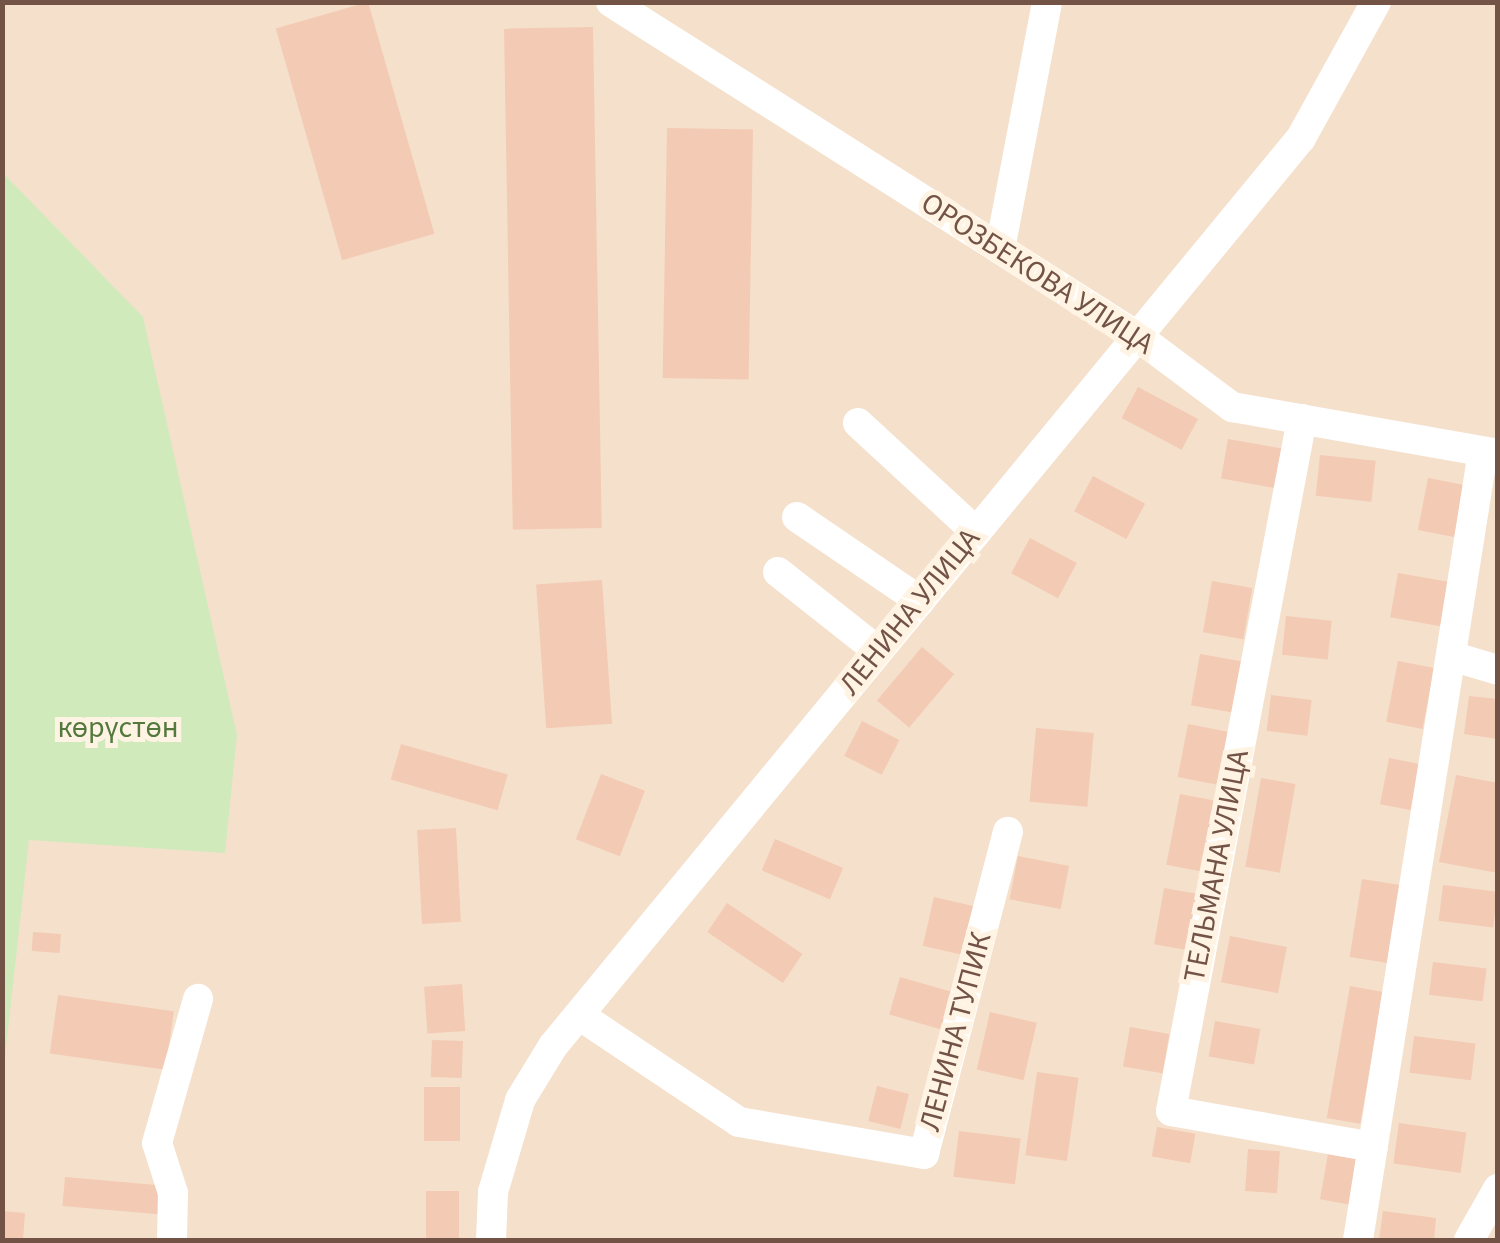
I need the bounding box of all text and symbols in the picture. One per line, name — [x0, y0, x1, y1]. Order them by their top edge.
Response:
street label: ОРОЗБЕКОВА УЛИЦА — [914, 185, 1160, 363]
street label: ЛЕНИНА УЛИЦА — [832, 522, 988, 702]
park label: көрүстөн — [57, 710, 179, 746]
street label: ТЕЛЬМАНА УЛИЦА — [1177, 747, 1257, 985]
street label: ЛЕНИНА ТУПИК — [912, 929, 1000, 1135]

